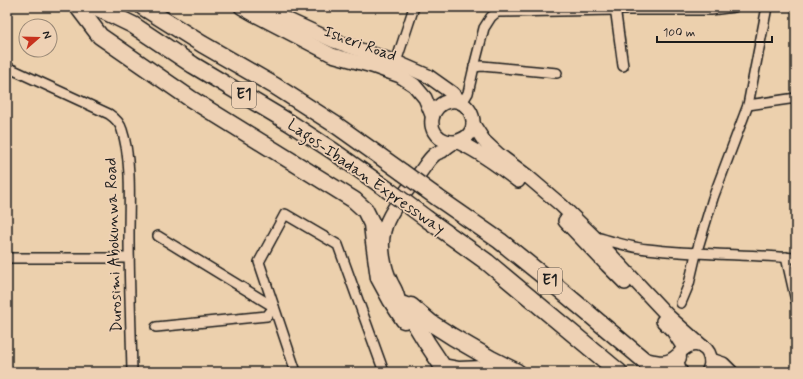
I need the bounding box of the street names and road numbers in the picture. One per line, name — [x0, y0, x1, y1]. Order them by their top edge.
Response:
street label: Isheri Road — [321, 21, 399, 67]
road number: E1 — [232, 82, 256, 108]
street label: Lagos-Ibadan Expressway — [282, 114, 449, 240]
street label: Durosimi Abokunwa Road — [100, 157, 128, 333]
road number: E1 — [538, 268, 562, 294]

